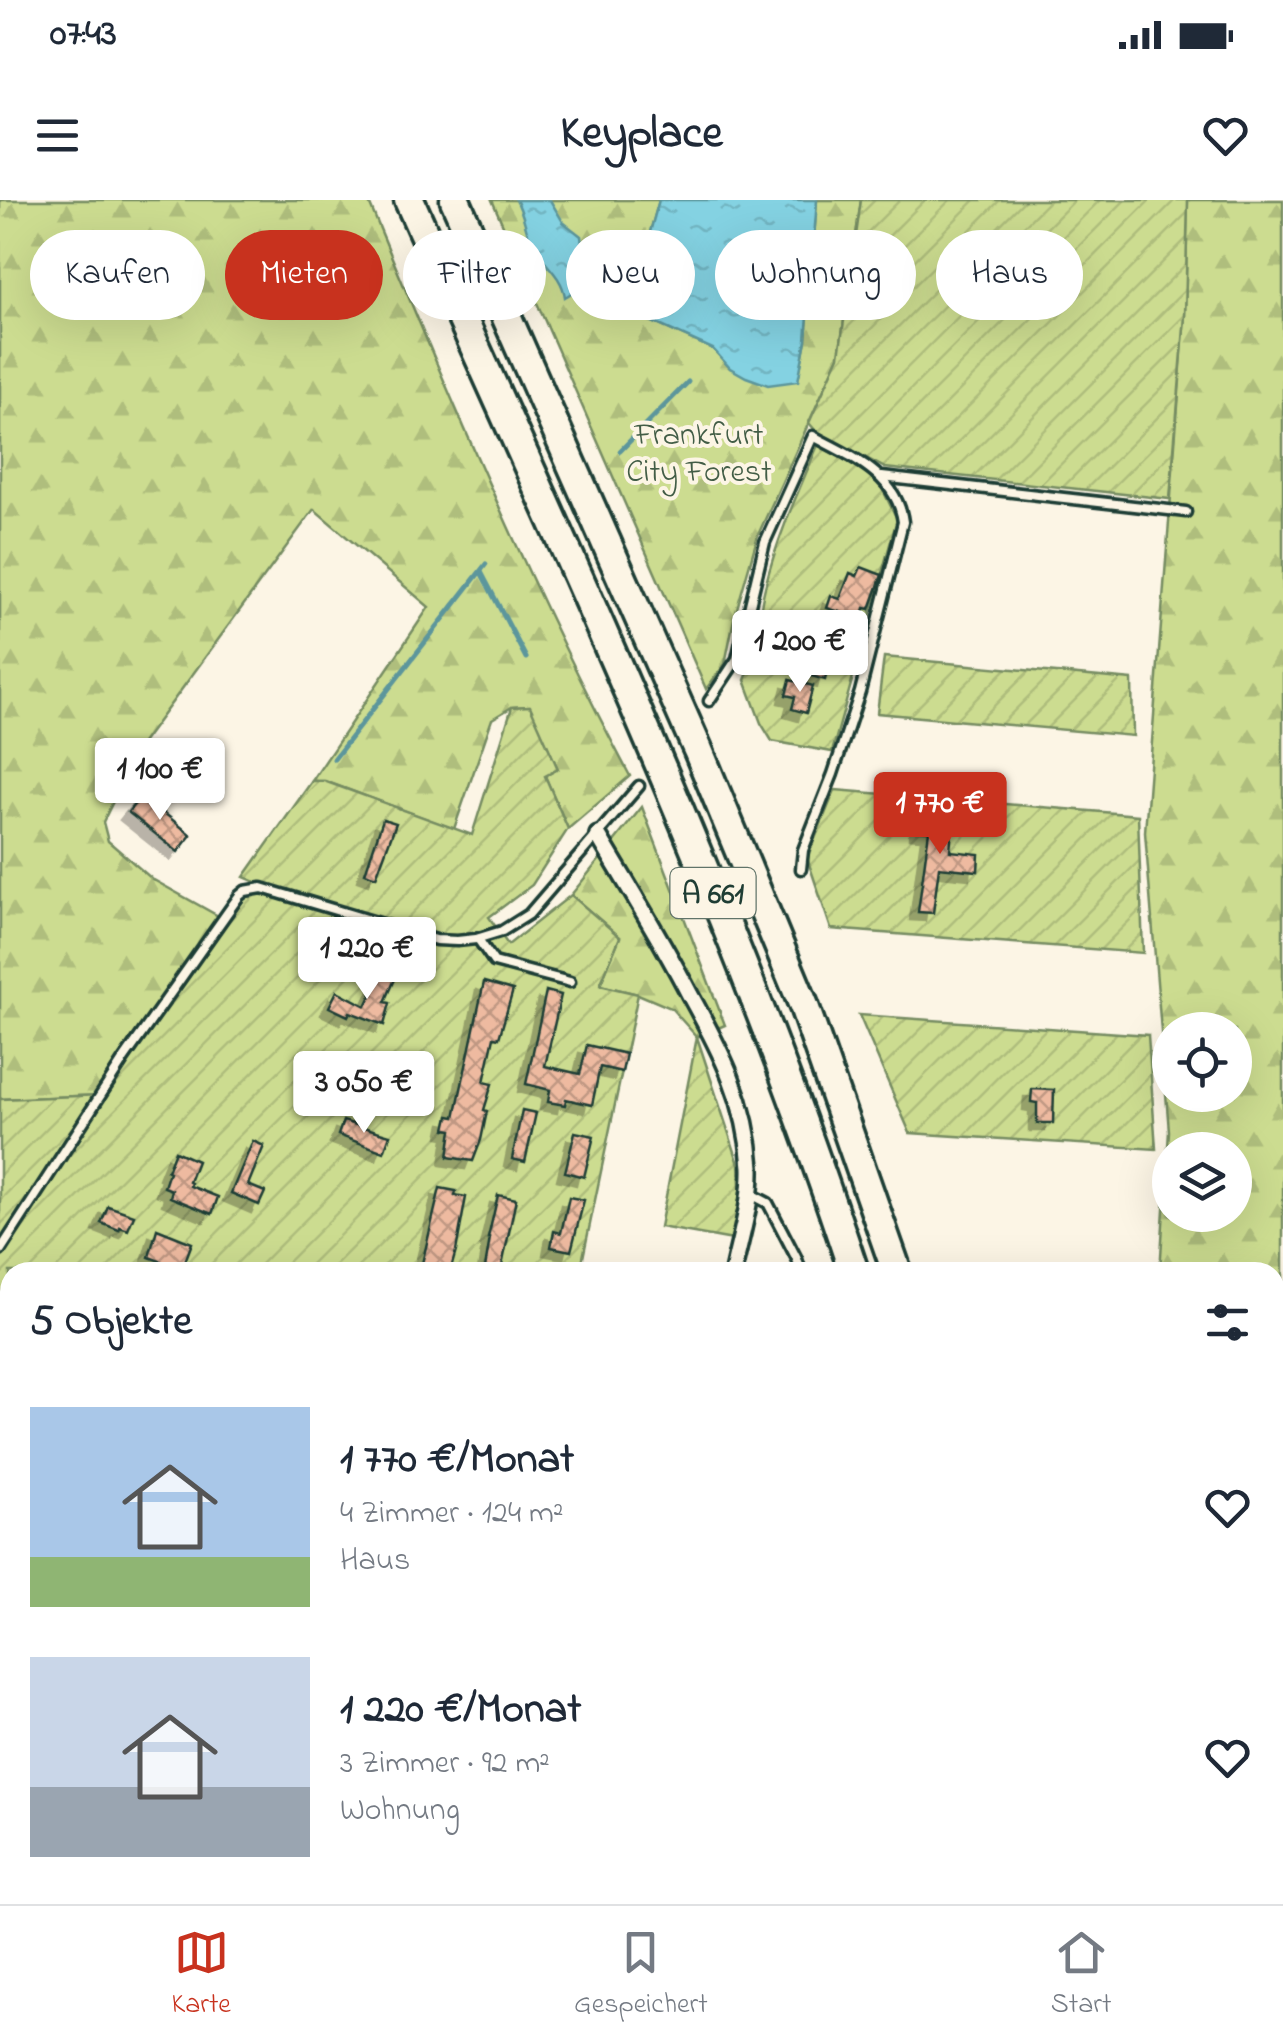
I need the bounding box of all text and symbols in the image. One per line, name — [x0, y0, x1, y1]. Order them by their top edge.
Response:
text: 07:43 — [50, 7, 117, 63]
text: Keyplace — [560, 102, 723, 168]
icon: menu — [30, 108, 85, 163]
icon: heart — [1198, 108, 1253, 163]
chip: Kaufen — [30, 230, 205, 320]
chip: Mieten — [225, 230, 383, 320]
chip: Filter — [403, 230, 546, 320]
chip: Neu — [566, 230, 695, 320]
chip: Wohnung — [715, 230, 916, 320]
chip: Haus — [936, 230, 1083, 320]
park label: Frankfurt City Forest — [626, 413, 772, 497]
pin: 1 200 € — [708, 610, 892, 695]
text: 1 200 € — [754, 619, 846, 666]
pin: 1 100 € — [68, 738, 252, 823]
text: 1 100 € — [117, 747, 203, 794]
pin: 1 770 € — [848, 772, 1032, 857]
text: 1 770 € — [896, 781, 984, 828]
road number: A 661 — [670, 868, 756, 918]
pin: 1 220 € — [275, 917, 459, 1002]
text: 1 220 € — [320, 926, 414, 973]
map controls — [1152, 1012, 1252, 1232]
button: locate — [1152, 1012, 1252, 1112]
pin: 3 050 € — [272, 1051, 456, 1136]
text: 3 050 € — [315, 1060, 413, 1107]
button: layers — [1152, 1132, 1252, 1232]
text: 5 Objekte — [30, 1292, 192, 1353]
icon: filters — [1200, 1295, 1255, 1350]
text: 1 770 €/Monat — [340, 1430, 574, 1491]
icon: home — [110, 1447, 230, 1567]
icon: heart — [1200, 1480, 1255, 1535]
text: 4 Zimmer · 124 m² — [340, 1491, 563, 1538]
text: Haus — [340, 1538, 410, 1585]
text: 1 220 €/Monat — [340, 1680, 581, 1741]
icon: home — [110, 1697, 230, 1817]
icon: heart — [1200, 1730, 1255, 1785]
text: 3 Zimmer · 92 m² — [340, 1741, 550, 1788]
text: Wohnung — [340, 1788, 460, 1835]
tab: Karte — [172, 1925, 231, 2026]
tab: Gespeichert — [574, 1925, 708, 2026]
tab: Start — [1051, 1925, 1111, 2026]

